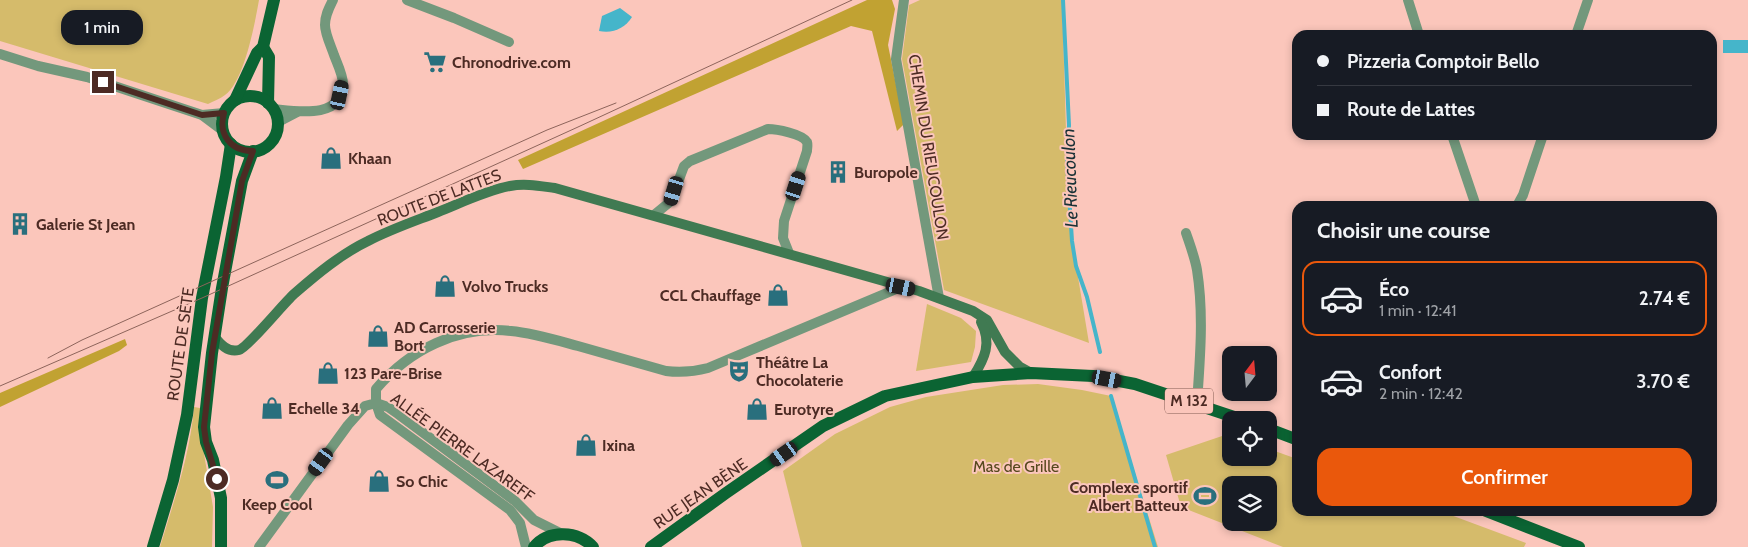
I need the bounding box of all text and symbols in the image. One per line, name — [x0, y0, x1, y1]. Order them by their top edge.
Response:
callout: 1 min — [62, 9, 144, 44]
text: 1 min — [84, 18, 120, 37]
supermarket icon: Chronodrive.com — [422, 49, 448, 75]
text: Pizzeria Comptoir Bello — [1347, 50, 1539, 73]
place label: Chronodrive.com — [452, 53, 571, 72]
street label: CHEMIN DU RIEUCOULON — [904, 53, 953, 241]
route end — [92, 71, 114, 93]
car — [329, 79, 350, 111]
text: Route de Lattes — [1347, 98, 1475, 121]
water label: Le Rieucoulon — [1057, 128, 1083, 228]
shop icon: Khaan — [318, 145, 344, 171]
place label: Khaan — [348, 149, 392, 168]
building icon: Buropole — [825, 159, 851, 185]
place label: Buropole — [854, 163, 918, 182]
street label: ROUTE DE LATTES — [375, 165, 504, 230]
car — [784, 169, 807, 203]
car — [662, 174, 685, 208]
building icon: Galerie St Jean — [7, 211, 33, 237]
place label: Galerie St Jean — [36, 215, 135, 234]
text: Choisir une course — [1317, 217, 1490, 244]
shop icon: Volvo Trucks — [432, 273, 458, 299]
icon: car — [1319, 276, 1364, 321]
place label: Volvo Trucks — [462, 277, 549, 296]
car — [884, 277, 917, 297]
text: Éco — [1379, 278, 1409, 301]
shop icon: CCL Chauffage — [765, 282, 791, 308]
street label: ROUTE DE SÈTE — [163, 286, 198, 402]
place label: CCL Chauffage — [660, 286, 761, 305]
text: 2.74 € — [1639, 287, 1690, 310]
text: 1 min · 12:41 — [1379, 301, 1457, 320]
place label: AD Carrosserie Bort — [394, 318, 496, 355]
shop icon: AD Carrosserie Bort — [365, 323, 391, 349]
north arrow — [1222, 346, 1278, 401]
map controls — [1222, 346, 1277, 531]
place label: Théâtre La Chocolaterie — [756, 353, 843, 390]
theatre icon: Théâtre La Chocolaterie — [726, 358, 752, 384]
icon: car — [1319, 359, 1364, 404]
shop icon: 123 Pare-Brise — [315, 360, 341, 386]
text: Confort — [1379, 361, 1442, 384]
place label: 123 Pare-Brise — [344, 364, 442, 383]
car — [1090, 369, 1123, 389]
text: 3.70 € — [1636, 370, 1690, 393]
text: 2 min · 12:42 — [1379, 384, 1463, 403]
road number: M 132 — [1165, 388, 1213, 414]
street label: ALLÉE PIERRE LAZAREFF — [387, 389, 539, 506]
shop icon: Echelle 34 — [259, 395, 285, 421]
shop icon: Eurotyre — [744, 396, 770, 422]
place label: Echelle 34 — [288, 399, 360, 418]
place label: Eurotyre — [774, 400, 833, 419]
button: locate — [1222, 411, 1277, 466]
shop icon: Ixina — [573, 432, 599, 458]
place label: Ixina — [602, 436, 635, 455]
car — [767, 439, 800, 469]
car — [306, 445, 335, 479]
button: Confirmer — [1317, 448, 1692, 506]
street label: RUE JEAN BÈNE — [650, 454, 751, 533]
park label: Mas de Grille — [973, 457, 1059, 476]
sports icon: Keep Cool — [264, 467, 290, 493]
route start — [206, 468, 228, 490]
shop icon: So Chic — [366, 468, 392, 494]
place label: So Chic — [396, 472, 448, 491]
button: layers — [1222, 476, 1277, 531]
place label: Complexe sportif Albert Batteux — [1069, 478, 1189, 515]
sports icon: Complexe sportif Albert Batteux — [1192, 483, 1218, 509]
place label: Keep Cool — [242, 495, 312, 514]

